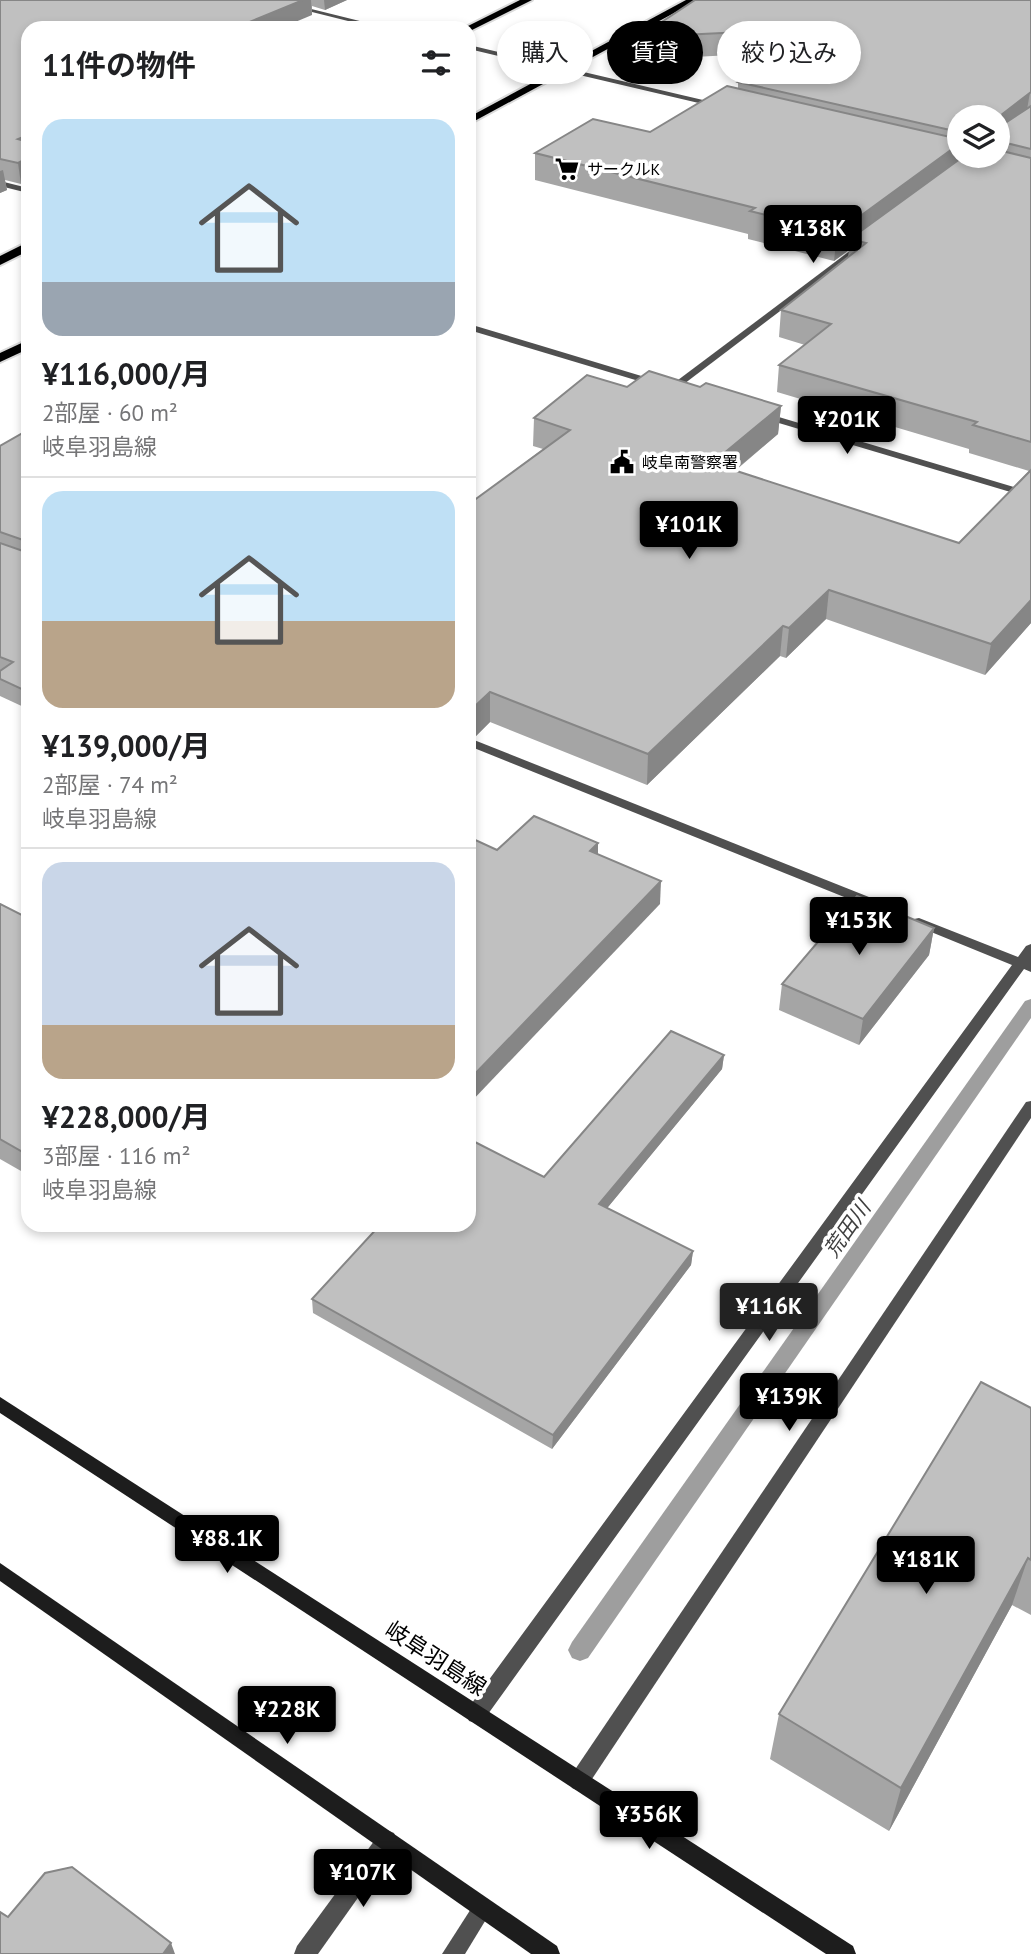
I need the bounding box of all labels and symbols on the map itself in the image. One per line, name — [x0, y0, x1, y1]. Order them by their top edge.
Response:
supermarket icon: サークルK — [553, 155, 581, 183]
place label: サークルK — [587, 159, 661, 179]
pin: ¥138K — [764, 205, 862, 265]
pin: ¥201K — [798, 396, 896, 456]
public building icon: 岐阜南警察署 — [608, 448, 636, 476]
place label: 岐阜南警察署 — [642, 452, 738, 472]
pin: ¥101K — [640, 502, 738, 561]
pin: ¥153K — [810, 898, 908, 957]
water label: 荒田川 — [818, 1194, 877, 1263]
pin: ¥116K — [720, 1284, 818, 1343]
pin: ¥139K — [740, 1374, 838, 1433]
pin: ¥88.1K — [170, 1516, 284, 1575]
pin: ¥181K — [877, 1536, 975, 1596]
street label: 岐阜羽島線 — [380, 1615, 492, 1701]
pin: ¥228K — [238, 1686, 336, 1746]
pin: ¥356K — [600, 1792, 698, 1851]
pin: ¥107K — [314, 1850, 412, 1909]

